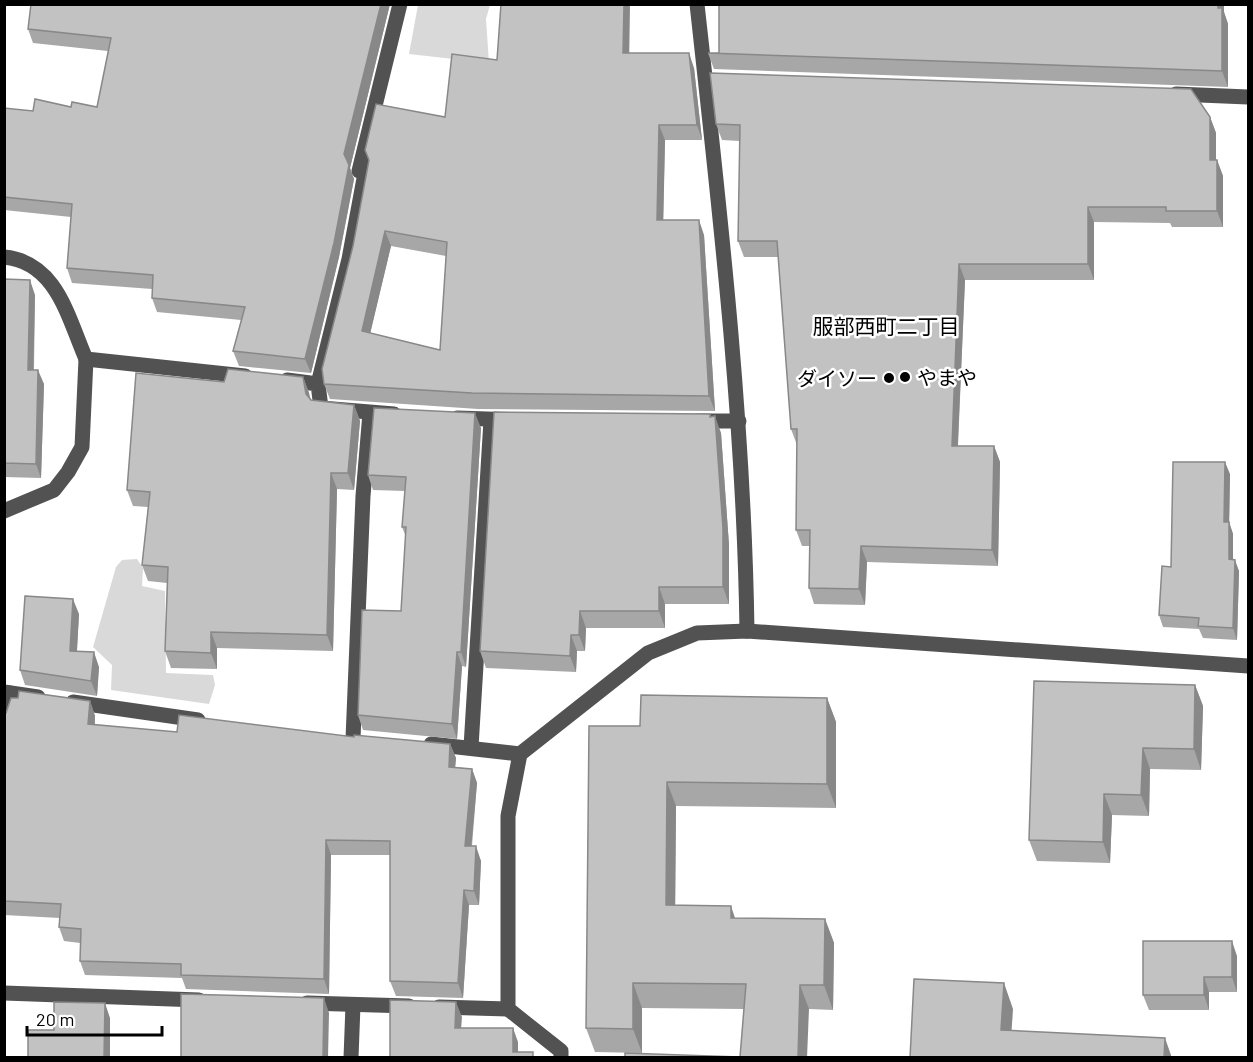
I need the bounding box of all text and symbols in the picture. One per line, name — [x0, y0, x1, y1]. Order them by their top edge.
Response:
district label: 服部西町二丁目 — [813, 313, 960, 338]
place label: やまや — [917, 365, 977, 389]
place label: ダイソー — [797, 366, 877, 390]
marker: やまや — [898, 370, 912, 384]
marker: ダイソー — [882, 371, 896, 385]
scale bar — [27, 999, 162, 1037]
text: 20 m — [36, 1008, 74, 1030]

